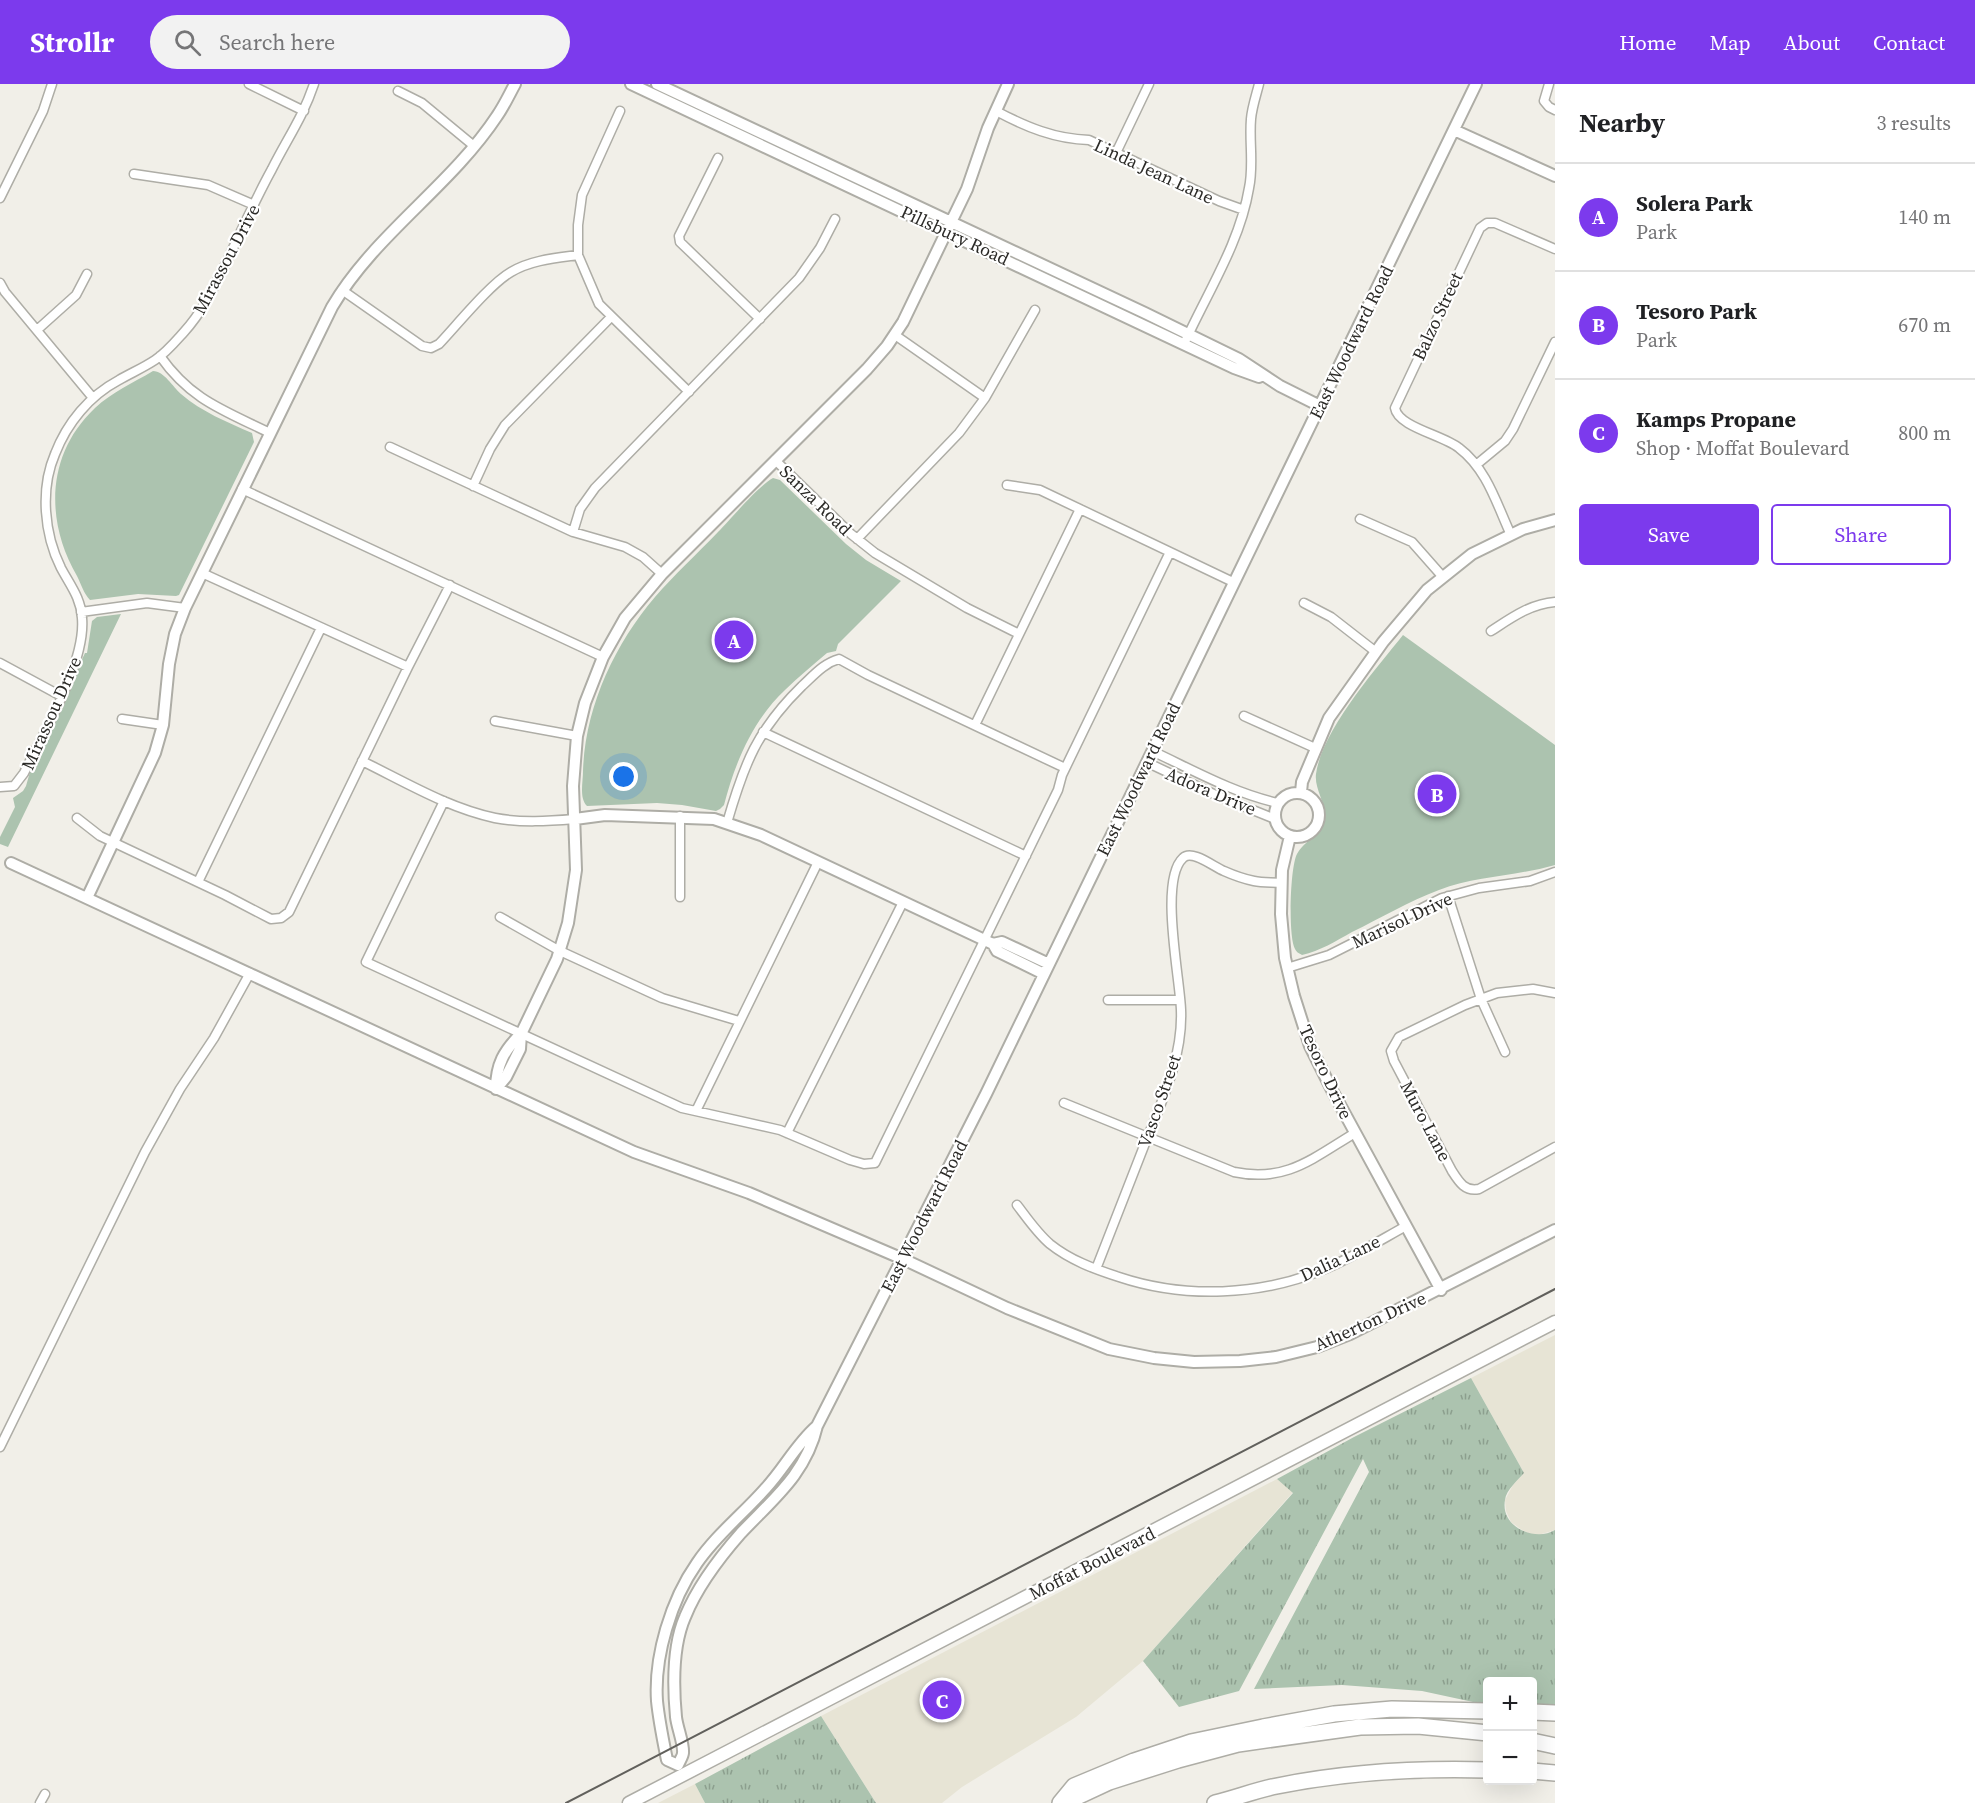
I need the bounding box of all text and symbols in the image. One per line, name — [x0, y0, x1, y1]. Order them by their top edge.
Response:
search box — [150, 15, 570, 69]
text: Strollr — [30, 23, 114, 61]
icon: search — [171, 26, 204, 59]
text: Search here — [219, 27, 335, 57]
text: Home — [1619, 28, 1677, 57]
text: Map — [1710, 28, 1751, 57]
text: About — [1784, 28, 1840, 57]
text: Contact — [1873, 28, 1945, 57]
text: Nearby — [1579, 105, 1665, 141]
text: 3 results — [1876, 109, 1951, 137]
street label: Linda Jean Lane — [1090, 132, 1218, 210]
text: Solera Park — [1636, 188, 1753, 218]
street label: Mirassou Drive — [186, 199, 266, 319]
street label: Pillsbury Road — [897, 199, 1013, 271]
text: A — [1592, 203, 1605, 231]
text: 140 m — [1898, 203, 1951, 231]
text: Park — [1636, 218, 1677, 246]
street label: East Woodward Road — [1303, 261, 1399, 423]
street label: Balzo Street — [1406, 268, 1468, 364]
text: Tesoro Park — [1636, 296, 1757, 326]
text: B — [1592, 311, 1605, 339]
text: 670 m — [1898, 311, 1951, 339]
text: Park — [1636, 326, 1677, 354]
text: Kamps Propane — [1636, 404, 1796, 434]
text: C — [1592, 419, 1605, 447]
text: 800 m — [1898, 419, 1951, 447]
text: Shop · Moffat Boulevard — [1636, 434, 1849, 462]
street label: Sanza Road — [774, 459, 858, 541]
button: Save — [1579, 504, 1759, 565]
button: Share — [1771, 504, 1951, 565]
pin: A — [714, 618, 754, 662]
street label: Mirassou Drive — [15, 652, 87, 774]
street label: East Woodward Road — [1090, 698, 1186, 860]
street label: Adora Drive — [1162, 761, 1260, 821]
your location — [609, 762, 638, 791]
pin: B — [1418, 772, 1456, 816]
street label: Marisol Drive — [1348, 886, 1456, 954]
street label: Tesoro Drive — [1293, 1021, 1359, 1123]
street label: Vasco Street — [1131, 1051, 1187, 1151]
street label: Muro Lane — [1394, 1076, 1458, 1166]
street label: East Woodward Road — [875, 1135, 973, 1297]
street label: Dalia Lane — [1296, 1229, 1384, 1287]
street label: Atherton Drive — [1310, 1285, 1430, 1357]
street label: Moffat Boulevard — [1025, 1520, 1159, 1606]
map controls — [1483, 1677, 1537, 1785]
button: + — [1483, 1677, 1537, 1731]
pin: C — [922, 1678, 962, 1722]
button: − — [1483, 1731, 1537, 1785]

